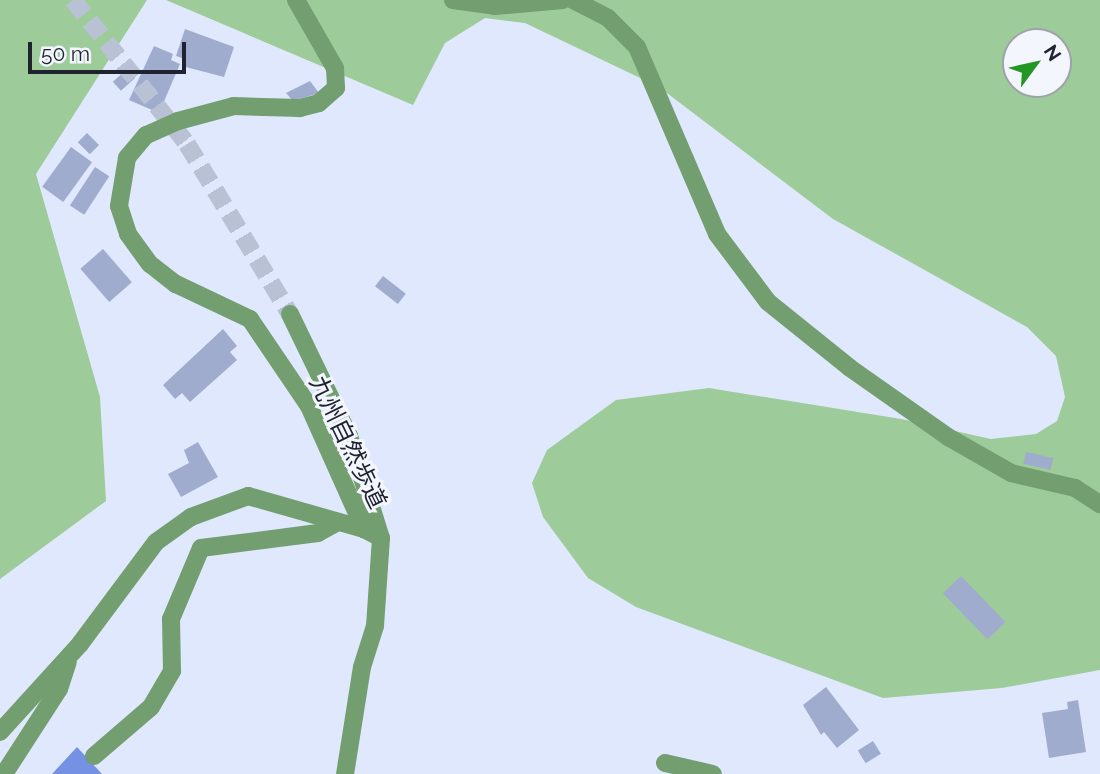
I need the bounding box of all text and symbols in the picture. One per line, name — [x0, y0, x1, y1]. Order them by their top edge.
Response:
scale bar — [32, 28, 189, 72]
north arrow — [1002, 28, 1072, 98]
text: 50 m — [41, 41, 90, 66]
text: N — [1040, 41, 1066, 65]
street label: 九州自然歩道 — [303, 371, 393, 513]

